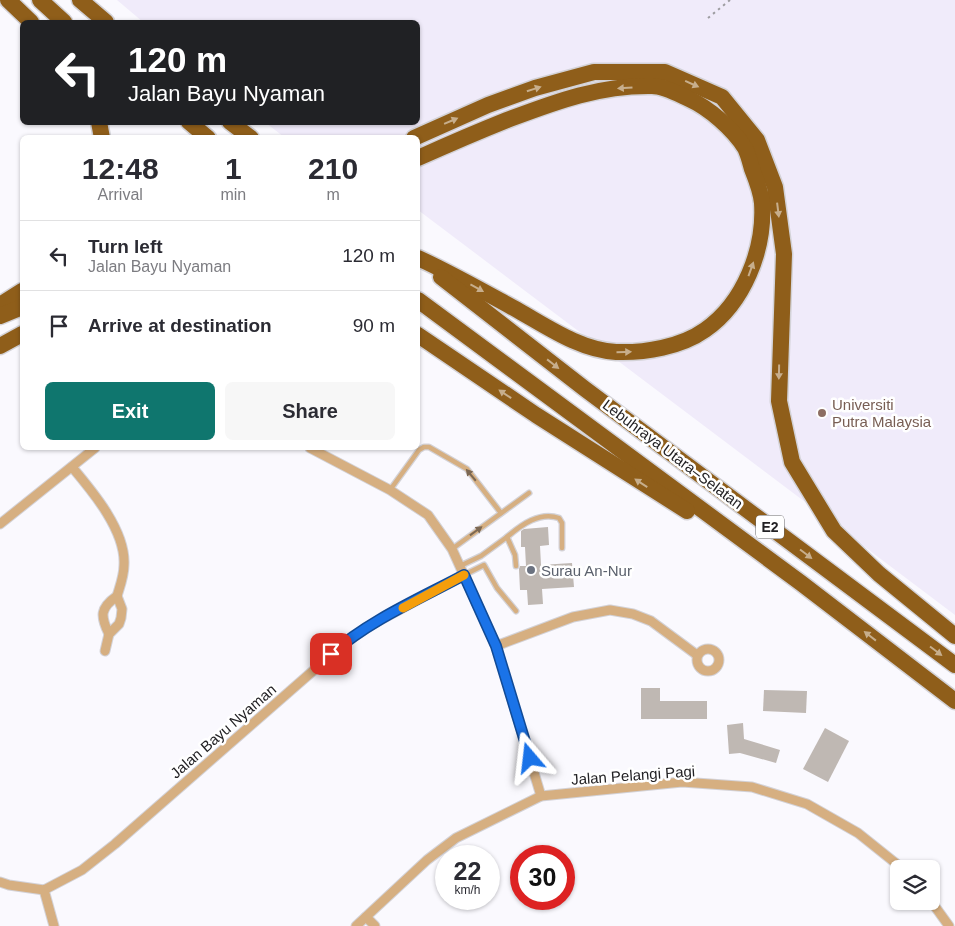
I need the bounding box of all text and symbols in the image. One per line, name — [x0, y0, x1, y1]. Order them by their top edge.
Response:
icon: left — [45, 40, 110, 105]
text: 120 m — [128, 40, 227, 79]
one-way arrow — [685, 80, 699, 88]
text: Jalan Bayu Nyaman — [128, 81, 325, 106]
one-way arrow — [527, 84, 542, 92]
one-way arrow — [616, 84, 632, 92]
one-way arrow — [444, 117, 458, 125]
text: 12:48 — [82, 152, 159, 185]
text: 1 — [225, 152, 242, 185]
text: 210 — [308, 152, 358, 185]
text: Arrival — [98, 186, 143, 203]
text: min — [220, 186, 246, 203]
text: m — [326, 186, 340, 203]
one-way arrow — [774, 203, 782, 219]
text: Turn left — [88, 236, 163, 257]
icon: left — [45, 242, 73, 270]
text: 120 m — [342, 245, 395, 266]
text: Jalan Bayu Nyaman — [88, 258, 231, 275]
one-way arrow — [747, 261, 755, 276]
one-way arrow — [470, 283, 483, 292]
icon: arrive — [45, 312, 73, 340]
text: Arrive at destination — [88, 315, 272, 336]
text: 90 m — [353, 315, 395, 336]
one-way arrow — [616, 347, 632, 355]
one-way arrow — [546, 358, 559, 369]
one-way arrow — [775, 365, 783, 381]
button: Exit — [45, 382, 215, 440]
button: Share — [225, 382, 395, 440]
one-way arrow — [499, 389, 512, 399]
street label: Lebuhraya Utara–Selatan — [600, 396, 746, 512]
place label: Universiti Putra Malaysia — [832, 396, 932, 430]
marker: Universiti Putra Malaysia — [816, 407, 828, 419]
one-way arrow — [465, 469, 476, 482]
one-way arrow — [635, 478, 648, 487]
road number: E2 — [756, 516, 784, 538]
one-way arrow — [470, 526, 483, 536]
one-way arrow — [799, 549, 813, 559]
place label: Surau An-Nur — [541, 562, 632, 579]
marker: Surau An-Nur — [525, 564, 537, 576]
one-way arrow — [864, 631, 877, 642]
pin — [310, 633, 352, 675]
icon: arrive — [317, 640, 345, 668]
one-way arrow — [929, 646, 943, 656]
street label: Jalan Bayu Nyaman — [167, 681, 279, 781]
position arrow — [503, 731, 555, 783]
street label: Jalan Pelangi Pagi — [570, 762, 696, 788]
speed limit sign: 30 — [510, 845, 575, 910]
text: 22 — [454, 857, 481, 885]
map controls — [890, 860, 940, 910]
button: layers — [890, 860, 940, 910]
text: km/h — [454, 883, 481, 897]

